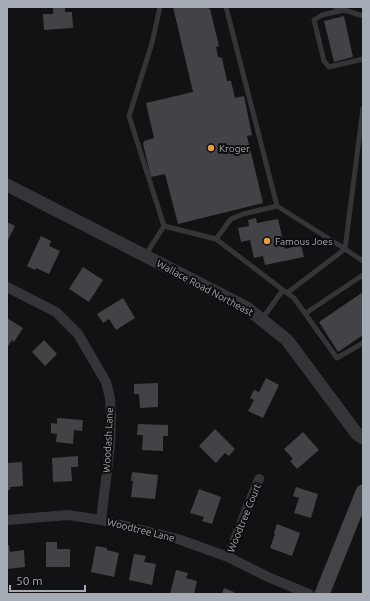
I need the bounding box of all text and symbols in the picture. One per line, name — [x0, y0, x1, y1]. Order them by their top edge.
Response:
marker: Kroger — [206, 143, 216, 153]
place label: Kroger — [219, 143, 250, 154]
marker: Famous Joes — [262, 236, 272, 246]
place label: Famous Joes — [275, 236, 332, 247]
street label: Wallace Road Northeast — [155, 258, 255, 318]
street label: Woodash Lane — [101, 407, 115, 473]
street label: Woodtree Court — [225, 482, 263, 554]
street label: Woodtree Lane — [106, 516, 176, 544]
scale bar — [10, 567, 85, 593]
text: 50 m — [16, 574, 43, 587]

